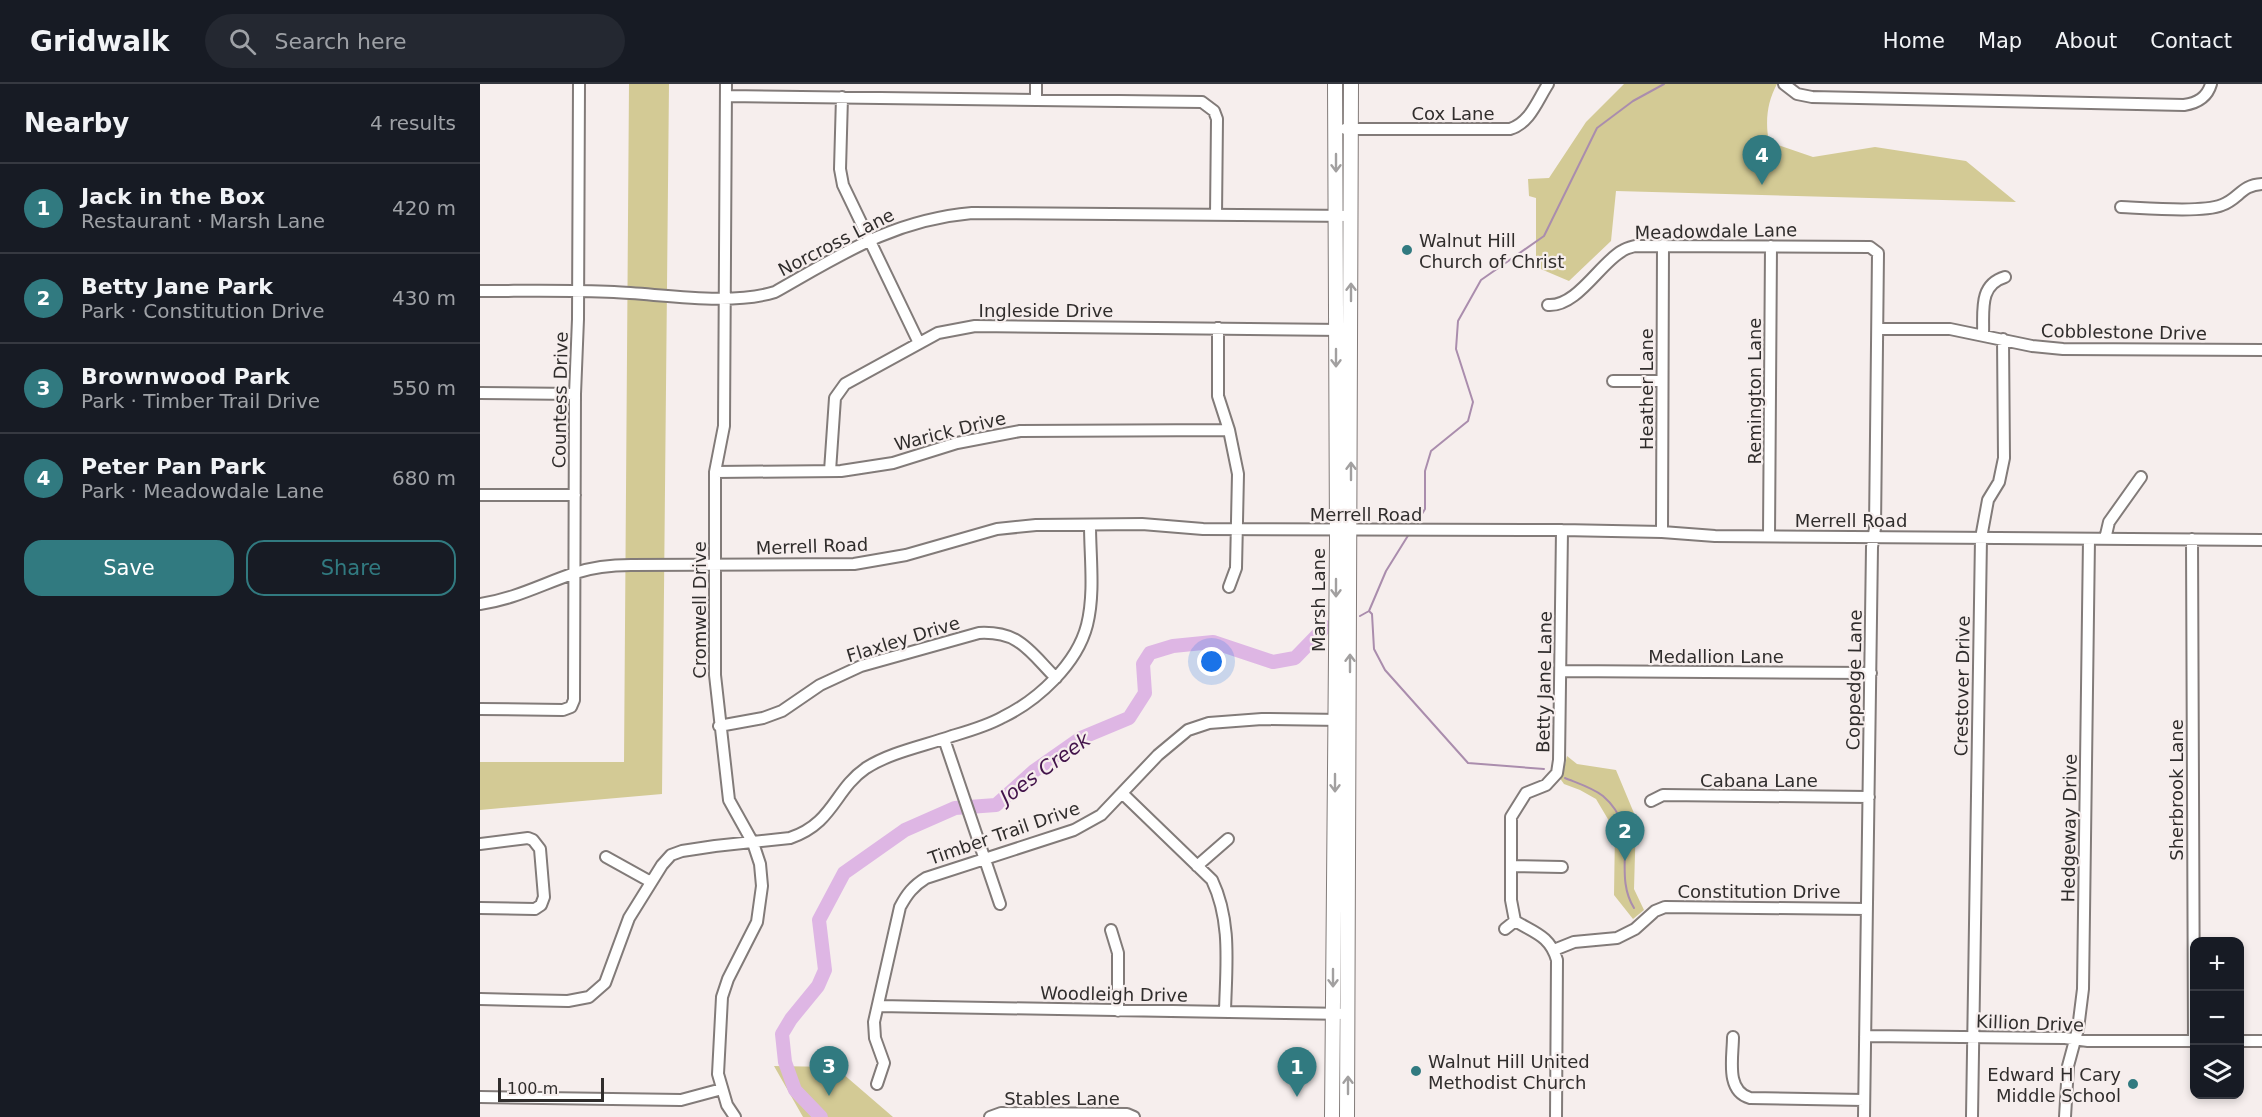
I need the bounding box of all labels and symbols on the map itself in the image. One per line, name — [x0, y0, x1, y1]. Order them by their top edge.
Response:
street label: Cox Lane — [1412, 103, 1494, 124]
pin: 4 — [1742, 135, 1782, 185]
one-way arrow — [1330, 153, 1342, 173]
street label: Norcross Lane — [774, 204, 898, 280]
street label: Meadowdale Lane — [1635, 219, 1797, 243]
place label: Walnut Hill Church of Christ — [1419, 230, 1564, 272]
marker: Walnut Hill Church of Christ — [1400, 243, 1414, 257]
one-way arrow — [1345, 283, 1357, 303]
street label: Ingleside Drive — [979, 300, 1113, 321]
street label: Remington Lane — [1744, 318, 1765, 464]
street label: Cobblestone Drive — [2041, 320, 2207, 344]
street label: Heather Lane — [1636, 328, 1657, 450]
street label: Countess Drive — [548, 331, 572, 469]
one-way arrow — [1330, 348, 1342, 368]
street label: Warick Drive — [892, 407, 1008, 455]
one-way arrow — [1345, 462, 1357, 482]
street label: Merrell Road — [1310, 504, 1422, 525]
street label: Merrell Road — [1795, 510, 1907, 531]
street label: Merrell Road — [755, 534, 869, 558]
street label: Cromwell Drive — [689, 541, 710, 679]
street label: Marsh Lane — [1308, 548, 1329, 652]
one-way arrow — [1330, 578, 1342, 598]
street label: Coppedge Lane — [1842, 609, 1866, 751]
street label: Betty Jane Lane — [1532, 611, 1556, 753]
street label: Flaxley Drive — [844, 612, 962, 666]
street label: Crestover Drive — [1950, 615, 1974, 757]
street label: Medallion Lane — [1648, 646, 1784, 667]
your location — [1197, 647, 1226, 676]
one-way arrow — [1344, 653, 1356, 673]
street label: Sherbrook Lane — [2166, 719, 2187, 861]
water label: Joes Creek — [992, 726, 1096, 811]
street label: Hedgeway Drive — [2057, 753, 2081, 903]
street label: Cabana Lane — [1700, 770, 1818, 791]
one-way arrow — [1329, 773, 1341, 793]
street label: Timber Trail Drive — [924, 797, 1083, 869]
pin: 2 — [1606, 812, 1644, 861]
street label: Constitution Drive — [1677, 881, 1841, 902]
one-way arrow — [1328, 968, 1339, 988]
street label: Woodleigh Drive — [1040, 982, 1188, 1006]
street label: Killion Drive — [1976, 1011, 2084, 1035]
pin: 3 — [810, 1046, 848, 1096]
pin: 1 — [1278, 1048, 1316, 1097]
place label: Walnut Hill United Methodist Church — [1428, 1051, 1590, 1093]
marker: Walnut Hill United Methodist Church — [1409, 1064, 1423, 1078]
place label: Edward H Cary Middle School — [1987, 1064, 2121, 1106]
scale bar — [498, 1075, 604, 1102]
one-way arrow — [1342, 1075, 1354, 1095]
marker: Edward H Cary Middle School — [2126, 1077, 2140, 1091]
street label: Stables Lane — [1004, 1088, 1120, 1109]

